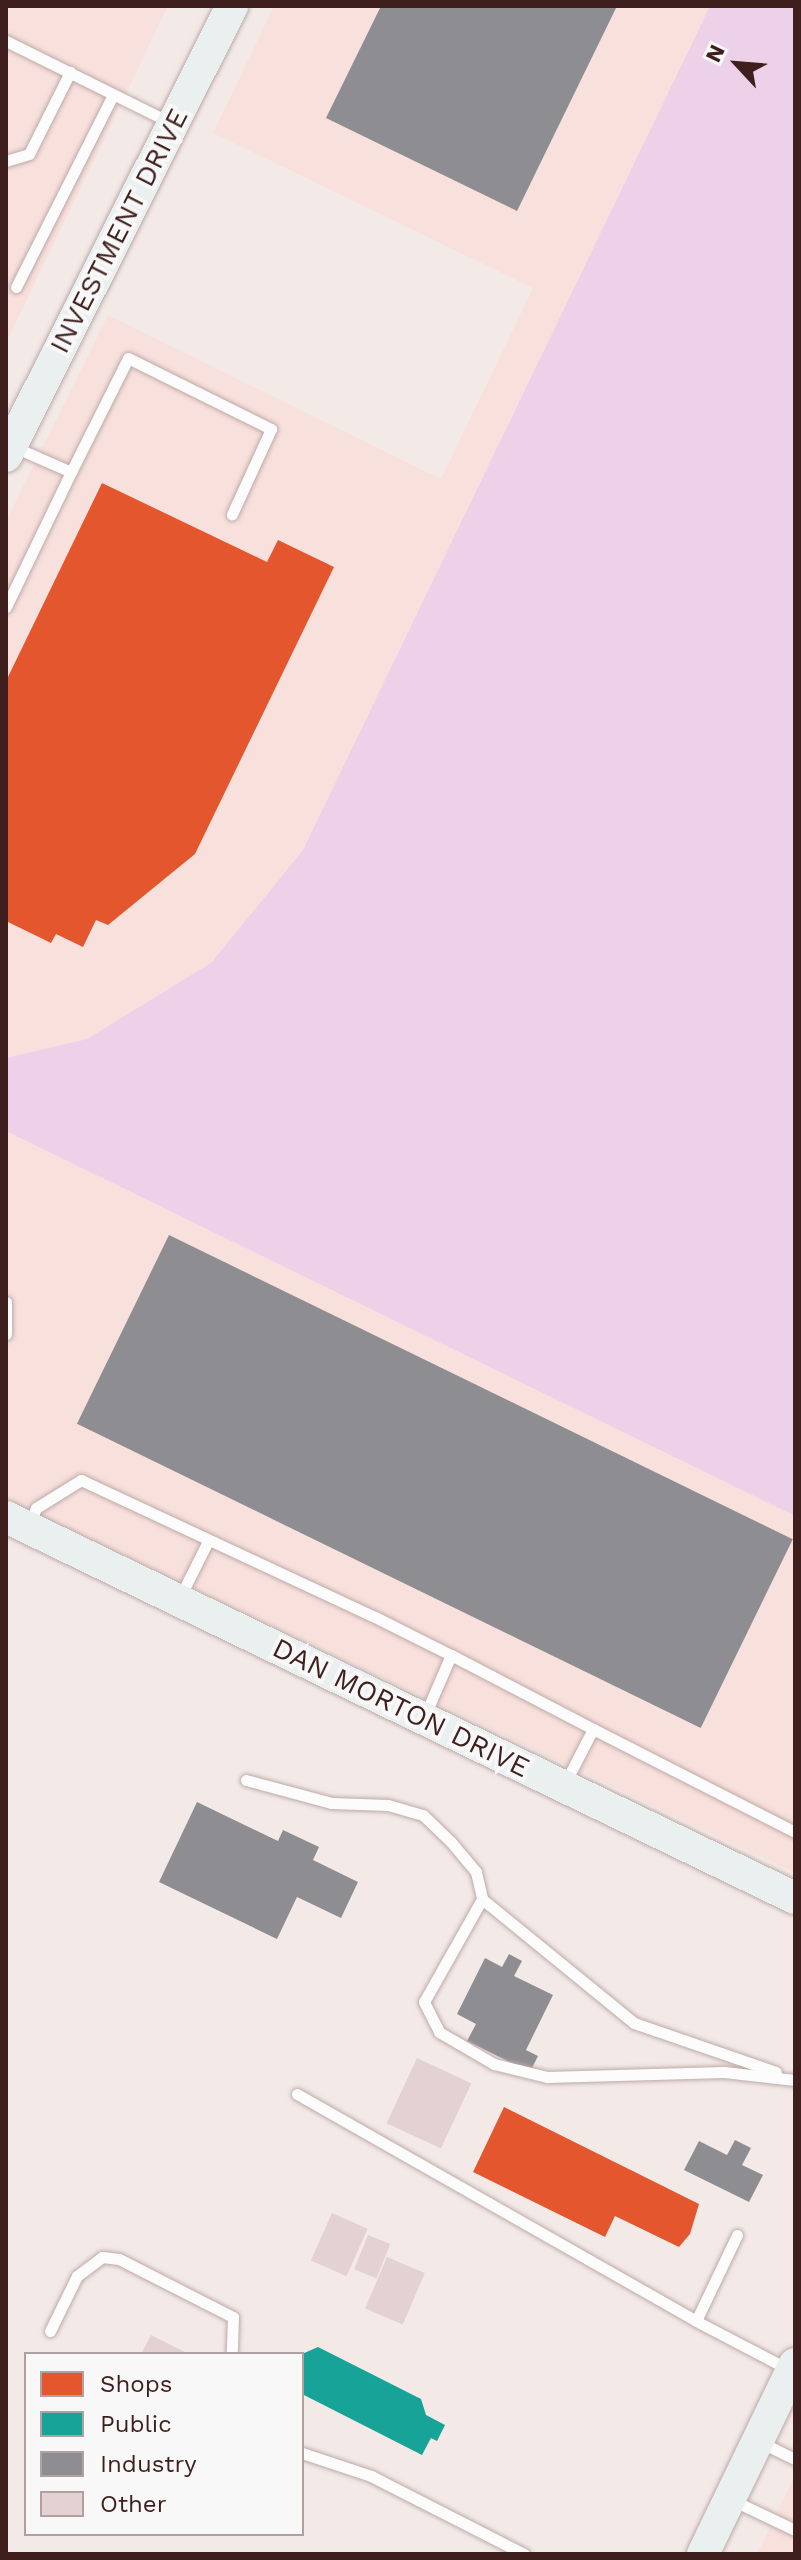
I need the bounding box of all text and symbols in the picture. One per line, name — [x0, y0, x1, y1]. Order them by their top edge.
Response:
north arrow — [697, 24, 777, 104]
text: N — [700, 40, 730, 66]
street label: INVESTMENT DRIVE — [43, 103, 195, 359]
street label: DAN MORTON DRIVE — [267, 1631, 535, 1785]
legend — [24, 2352, 304, 2536]
text: Shops — [100, 2370, 172, 2398]
text: Public — [100, 2410, 172, 2438]
text: Industry — [100, 2450, 197, 2478]
text: Other — [100, 2490, 167, 2518]

